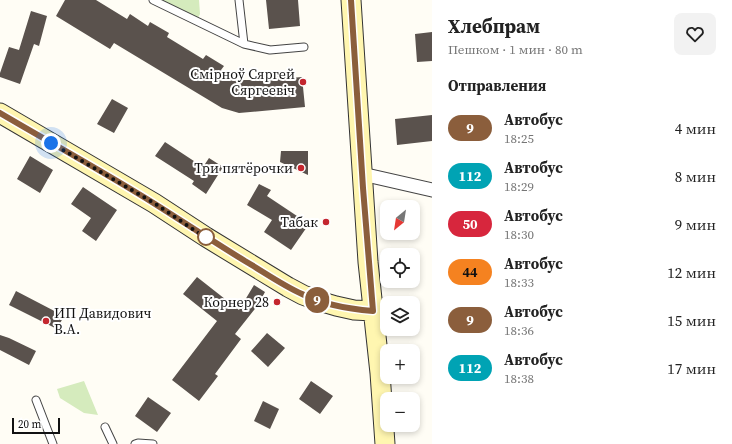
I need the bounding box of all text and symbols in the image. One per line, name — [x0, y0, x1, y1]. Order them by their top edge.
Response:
text: Хлебпрам — [448, 13, 540, 39]
button: heart — [674, 13, 716, 55]
text: Пешком · 1 мин · 80 m — [448, 41, 583, 58]
place label: Смірноў Сяргей Сяргеевіч — [190, 64, 295, 100]
text: Отправления — [448, 75, 546, 96]
marker: Смірноў Сяргей Сяргеевіч — [298, 77, 308, 87]
text: Автобус — [504, 109, 563, 130]
text: 9 — [466, 118, 474, 138]
text: 4 мин — [675, 118, 716, 139]
text: 18:25 — [504, 130, 534, 147]
your location — [41, 133, 61, 153]
text: Автобус — [504, 157, 563, 178]
place label: Три пятёрочки — [194, 158, 293, 178]
marker: Три пятёрочки — [296, 163, 306, 173]
text: 112 — [459, 166, 481, 186]
text: 8 мин — [675, 166, 716, 187]
text: 18:29 — [504, 178, 534, 195]
north arrow — [380, 200, 420, 240]
map controls — [380, 200, 420, 432]
text: Автобус — [504, 205, 563, 226]
place label: Табак — [281, 212, 318, 232]
text: 50 — [462, 214, 478, 234]
text: 9 мин — [675, 214, 716, 235]
marker: Табак — [321, 217, 331, 227]
text: 18:30 — [504, 226, 534, 243]
unlabelled marker — [197, 228, 215, 246]
button: locate — [380, 248, 420, 288]
text: Автобус — [504, 253, 563, 274]
text: 44 — [462, 262, 478, 282]
text: 12 мин — [667, 262, 716, 283]
text: 18:33 — [504, 274, 534, 291]
line badge: 9 — [304, 287, 330, 313]
text: 9 — [313, 290, 321, 310]
place label: Корнер 28 — [203, 292, 269, 312]
button: layers — [380, 296, 420, 336]
marker: Корнер 28 — [272, 297, 282, 307]
text: Автобус — [504, 301, 563, 322]
place label: ИП Давидович В.А. — [54, 303, 152, 339]
text: 9 — [466, 310, 474, 330]
text: 15 мин — [667, 310, 716, 331]
marker: ИП Давидович В.А. — [41, 316, 51, 326]
text: 18:36 — [504, 322, 534, 339]
button: + — [380, 344, 420, 384]
text: Автобус — [504, 349, 563, 370]
text: 112 — [459, 358, 481, 378]
text: 17 мин — [667, 358, 716, 379]
text: 18:38 — [504, 370, 534, 387]
button: − — [380, 392, 420, 432]
scale bar — [12, 416, 60, 435]
text: 20 m — [18, 417, 41, 432]

